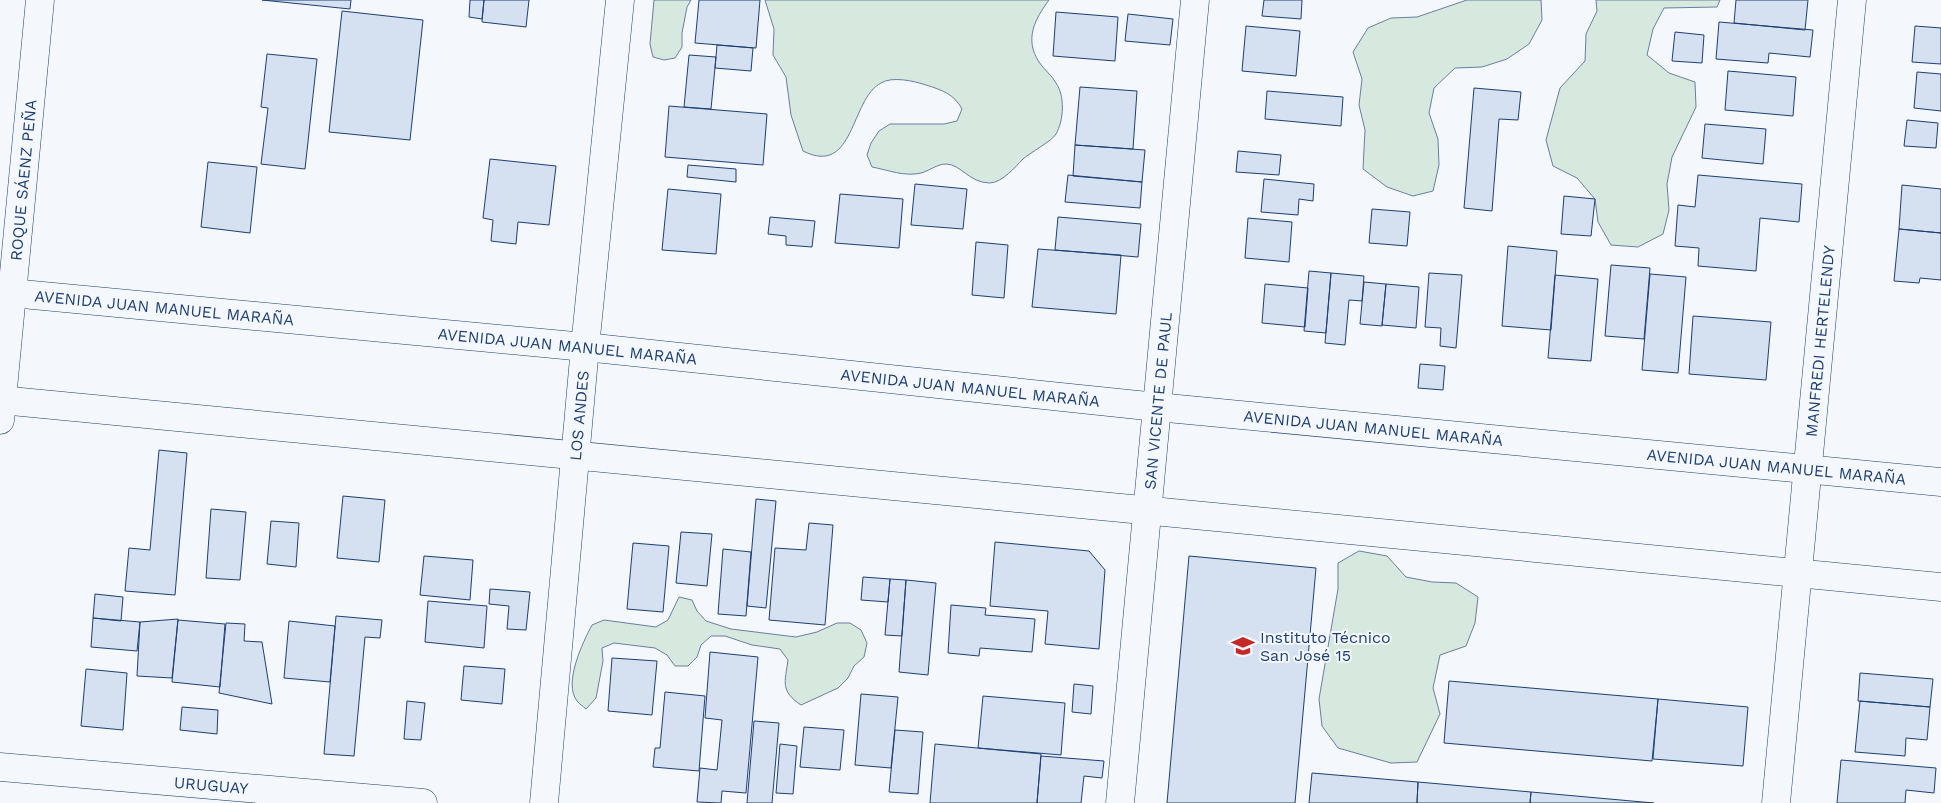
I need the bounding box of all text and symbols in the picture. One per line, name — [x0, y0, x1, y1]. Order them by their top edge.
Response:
street label: ROQUE SÁENZ PEÑA — [6, 98, 40, 262]
street label: MANFREDI HERTELENDY — [1801, 244, 1838, 438]
street label: AVENIDA JUAN MANUEL MARAÑA — [34, 286, 295, 329]
street label: SAN VICENTE DE PAUL — [1140, 311, 1175, 490]
street label: AVENIDA JUAN MANUEL MARAÑA — [437, 324, 699, 368]
street label: AVENIDA JUAN MANUEL MARAÑA — [840, 364, 1101, 411]
street label: LOS ANDES — [565, 370, 592, 462]
street label: AVENIDA JUAN MANUEL MARAÑA — [1243, 406, 1504, 450]
street label: AVENIDA JUAN MANUEL MARAÑA — [1646, 444, 1907, 488]
place label: Instituto Técnico San José 15 — [1260, 628, 1391, 665]
school or university icon: Instituto Técnico San José 15 — [1230, 633, 1256, 659]
street label: URUGUAY — [173, 772, 249, 798]

